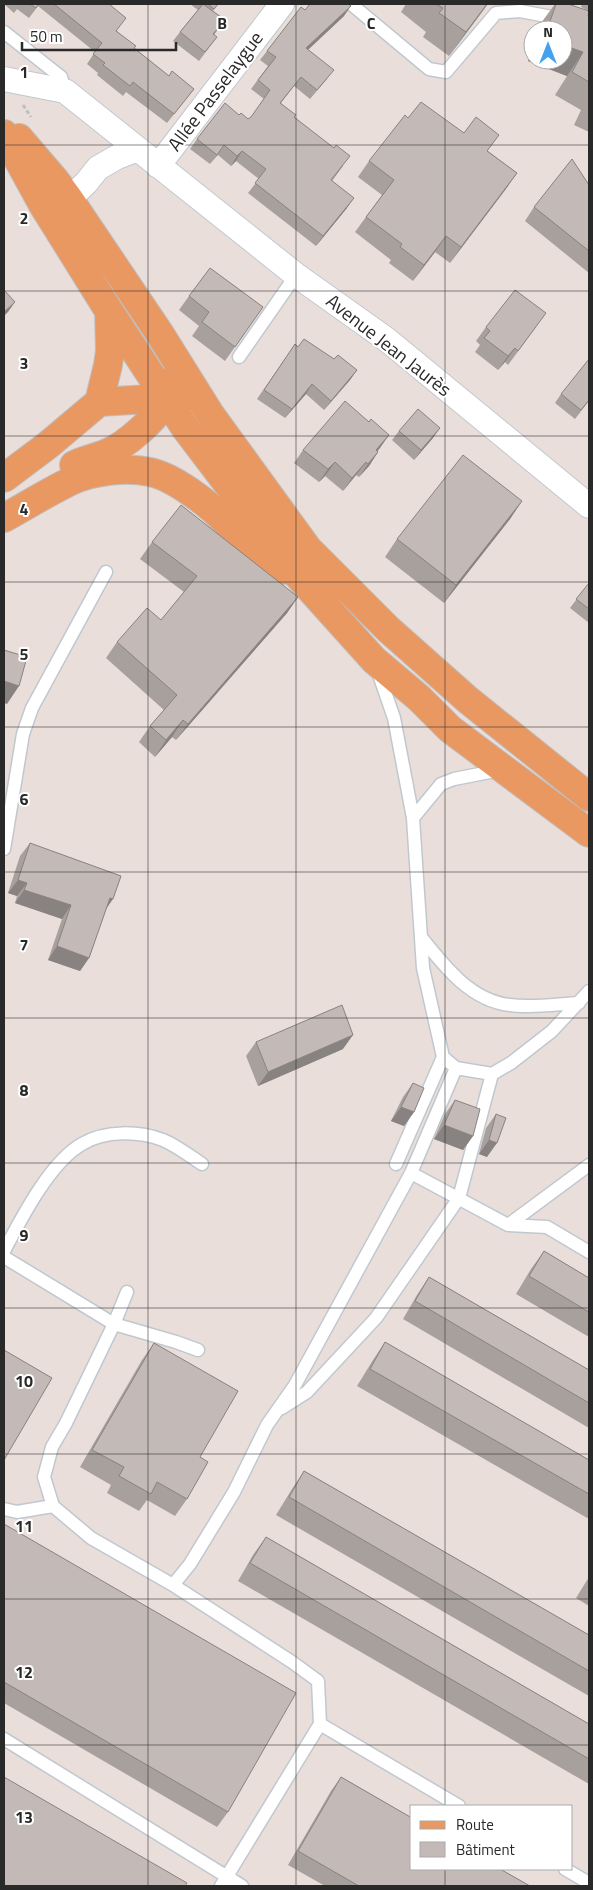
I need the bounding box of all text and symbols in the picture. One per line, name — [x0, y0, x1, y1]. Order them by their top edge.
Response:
text: B — [217, 11, 227, 35]
text: C — [367, 11, 376, 35]
scale bar — [22, 20, 176, 52]
north arrow — [523, 20, 573, 70]
text: N — [543, 21, 553, 42]
text: 50 m — [30, 25, 63, 48]
street label: Allée Passelaygue — [160, 25, 269, 157]
text: 1 — [20, 60, 28, 84]
text: 2 — [20, 206, 28, 230]
street label: Avenue Jean Jaurès — [320, 286, 458, 403]
text: 3 — [20, 351, 28, 375]
text: 4 — [20, 497, 29, 521]
text: 5 — [20, 642, 29, 666]
text: 6 — [20, 787, 29, 811]
text: 7 — [20, 933, 28, 957]
text: 8 — [20, 1078, 29, 1102]
text: 9 — [20, 1223, 29, 1247]
text: 10 — [15, 1369, 33, 1393]
text: 11 — [15, 1514, 33, 1538]
text: 12 — [15, 1660, 33, 1684]
text: 13 — [15, 1805, 33, 1829]
legend — [410, 1805, 573, 1870]
text: Route — [456, 1813, 494, 1836]
text: Bâtiment — [456, 1838, 515, 1861]

